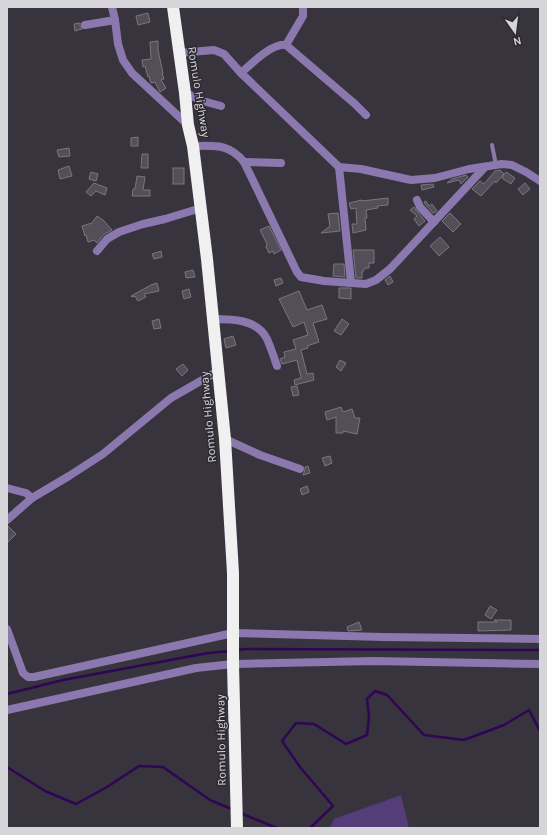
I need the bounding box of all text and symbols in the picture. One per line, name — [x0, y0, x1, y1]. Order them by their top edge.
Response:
north arrow — [495, 12, 535, 52]
text: N — [512, 34, 523, 48]
street label: Romulo Highway — [185, 46, 213, 139]
street label: Romulo Highway — [197, 370, 219, 463]
street label: Romulo Highway — [213, 694, 229, 786]

